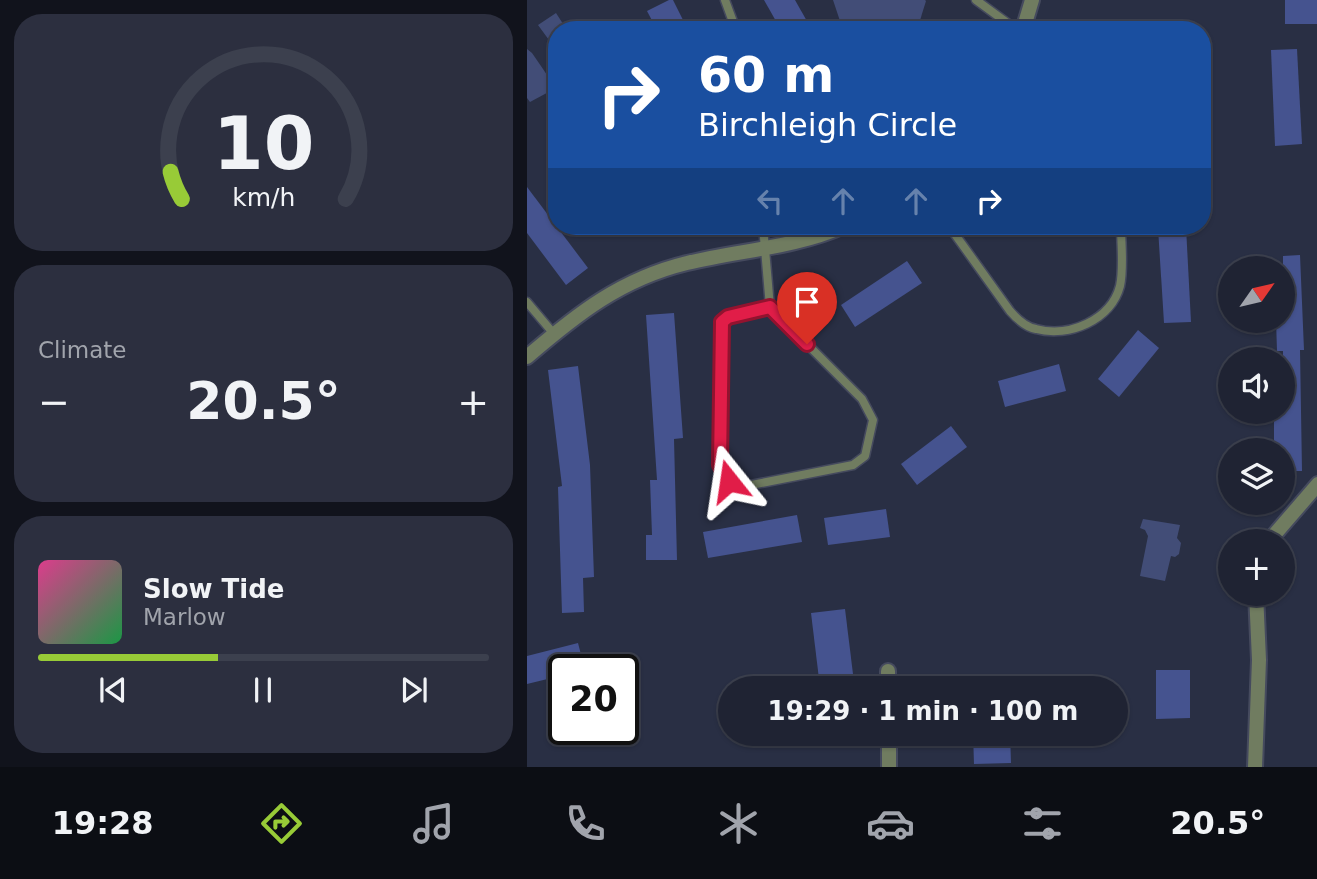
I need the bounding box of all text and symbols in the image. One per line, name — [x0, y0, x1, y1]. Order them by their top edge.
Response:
text: 60 m — [698, 47, 834, 104]
icon: right — [583, 49, 674, 140]
text: 10 — [213, 101, 314, 186]
text: Birchleigh Circle — [698, 106, 957, 144]
text: km/h — [232, 182, 295, 211]
icon: left — [751, 182, 789, 220]
icon: ahead — [824, 182, 862, 220]
icon: ahead — [897, 182, 935, 220]
icon: right — [970, 182, 1008, 220]
north arrow — [1218, 256, 1295, 332]
map controls — [1218, 256, 1295, 606]
pin — [777, 272, 837, 344]
icon: arrive — [788, 283, 826, 321]
text: Climate — [38, 337, 127, 363]
button: sound — [1218, 347, 1295, 424]
text: 20.5° — [186, 371, 341, 431]
text: − — [38, 380, 70, 424]
text: + — [457, 380, 489, 424]
button: layers — [1218, 438, 1295, 515]
position arrow — [692, 444, 766, 518]
button: + — [1218, 529, 1295, 606]
text: Slow Tide — [143, 574, 284, 604]
text: Marlow — [143, 604, 226, 630]
speed limit sign: 20 — [548, 654, 639, 745]
icon: previous — [94, 671, 132, 709]
icon: pause — [244, 671, 282, 709]
icon: next — [395, 671, 433, 709]
text: 19:29 · 1 min · 100 m — [768, 696, 1078, 726]
icon: directions — [257, 799, 306, 848]
icon: music — [409, 799, 458, 848]
icon: phone — [561, 799, 610, 848]
icon: climate — [714, 799, 763, 848]
icon: car — [866, 799, 915, 848]
icon: filters — [1018, 799, 1067, 848]
text: 19:28 — [52, 804, 153, 842]
text: 20.5° — [1170, 804, 1265, 842]

